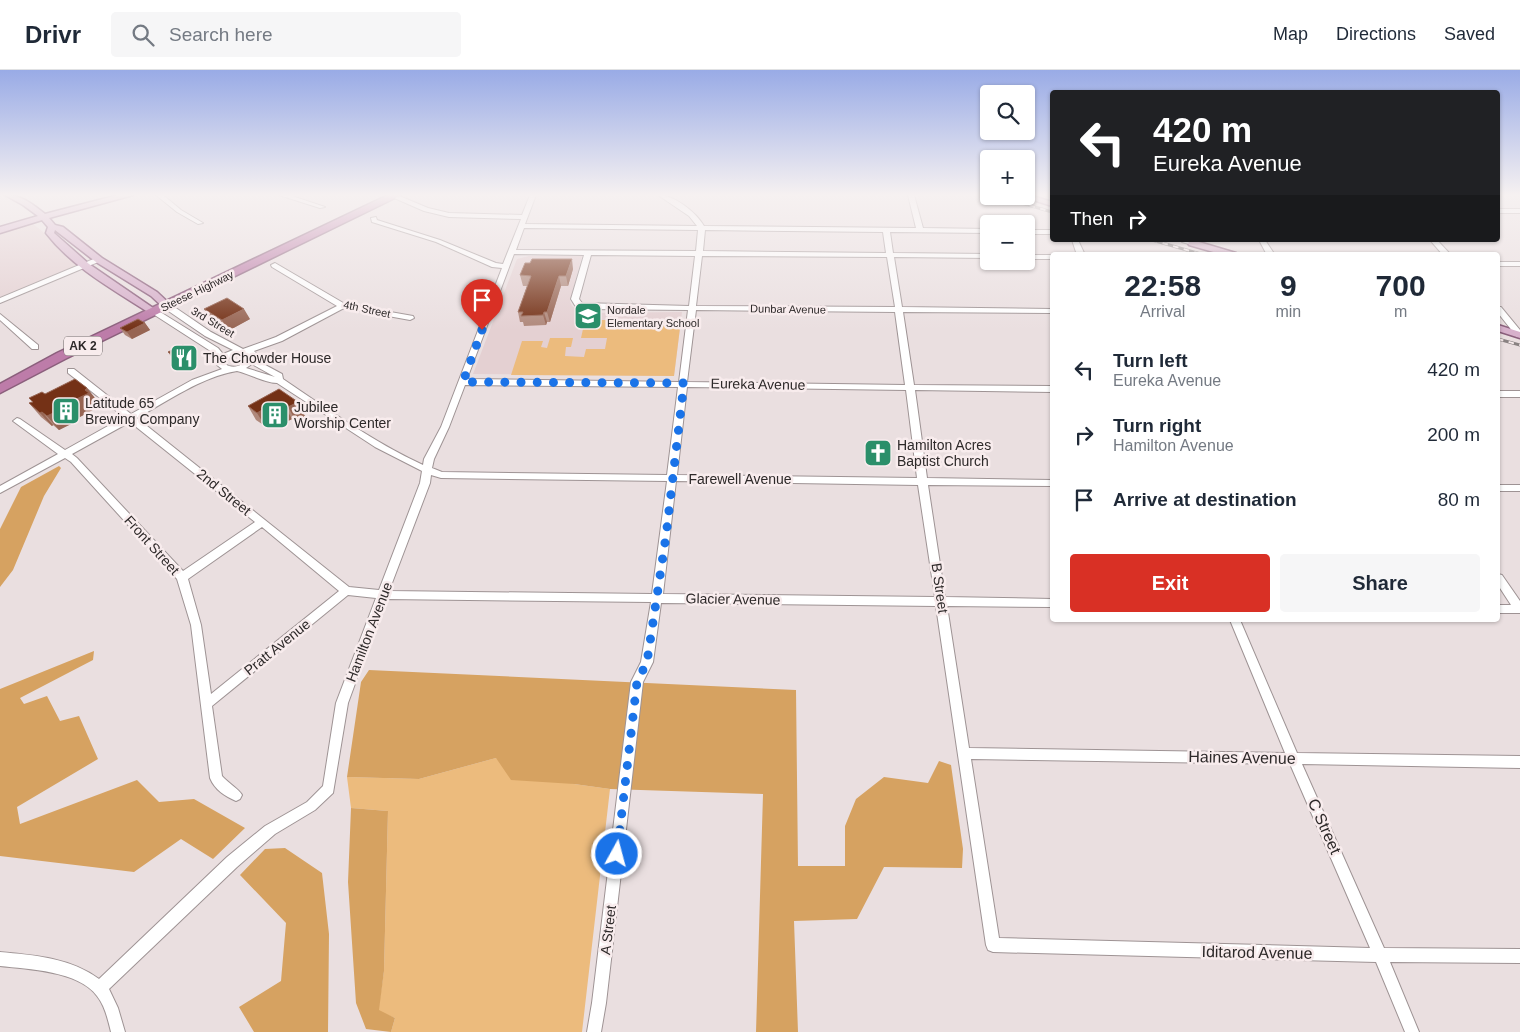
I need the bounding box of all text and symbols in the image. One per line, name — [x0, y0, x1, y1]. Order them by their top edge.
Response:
search box — [111, 12, 461, 57]
text: Drivr — [25, 21, 81, 48]
icon: search — [129, 21, 157, 49]
text: Search here — [169, 24, 273, 45]
text: Map — [1273, 24, 1308, 44]
text: Directions — [1336, 24, 1416, 44]
text: Saved — [1444, 24, 1495, 44]
map controls — [980, 85, 1035, 270]
button: search — [980, 85, 1035, 140]
icon: left — [1070, 110, 1135, 175]
text: 420 m — [1153, 110, 1252, 149]
button: + — [980, 150, 1035, 205]
text: Eureka Avenue — [1153, 151, 1302, 176]
icon: right — [1123, 205, 1151, 233]
text: Then — [1070, 208, 1113, 229]
button: − — [980, 215, 1035, 270]
street label: Steese Highway — [159, 268, 236, 314]
text: 22:58 — [1124, 269, 1201, 302]
text: 9 — [1280, 269, 1297, 302]
text: 700 — [1376, 269, 1426, 302]
pin — [461, 279, 503, 330]
icon: arrive — [468, 286, 496, 314]
street label: 4th Street — [342, 298, 392, 320]
school or university icon: Nordale Elementary School — [573, 301, 603, 331]
street label: Dunbar Avenue — [750, 302, 826, 316]
text: Arrival — [1140, 303, 1185, 320]
text: min — [1275, 303, 1301, 320]
text: m — [1394, 303, 1407, 320]
street label: 3rd Street — [189, 304, 237, 340]
place label: Nordale Elementary School — [607, 304, 699, 329]
road number: AK 2 — [64, 336, 102, 356]
restaurant icon: The Chowder House — [169, 343, 199, 373]
place label: The Chowder House — [203, 350, 332, 366]
text: Turn left — [1113, 350, 1188, 371]
icon: left — [1070, 356, 1098, 384]
text: 420 m — [1427, 359, 1480, 380]
text: Eureka Avenue — [1113, 372, 1221, 389]
street label: Eureka Avenue — [711, 375, 806, 393]
place label: Latitude 65 Brewing Company — [85, 395, 199, 427]
building icon: Latitude 65 Brewing Company — [51, 396, 81, 426]
place label: Jubilee Worship Center — [294, 399, 391, 431]
building icon: Jubilee Worship Center — [260, 400, 290, 430]
text: Turn right — [1113, 415, 1201, 436]
icon: right — [1070, 421, 1098, 449]
text: 200 m — [1427, 424, 1480, 445]
place label: Hamilton Acres Baptist Church — [897, 437, 991, 469]
text: Hamilton Avenue — [1113, 437, 1234, 454]
church icon: Hamilton Acres Baptist Church — [863, 438, 893, 468]
street label: 2nd Street — [194, 465, 254, 519]
street label: Farewell Avenue — [688, 471, 792, 487]
icon: arrive — [1070, 486, 1098, 514]
text: Arrive at destination — [1113, 489, 1297, 510]
text: 80 m — [1438, 489, 1480, 510]
street label: Front Street — [121, 512, 183, 578]
button: Exit — [1070, 554, 1270, 612]
button: Share — [1280, 554, 1480, 612]
street label: B Street — [929, 562, 951, 614]
street label: Hamilton Avenue — [343, 580, 395, 684]
street label: Glacier Avenue — [686, 590, 781, 608]
street label: Pratt Avenue — [241, 616, 313, 678]
street label: Haines Avenue — [1188, 748, 1296, 767]
street label: C Street — [1305, 796, 1344, 857]
position arrow — [590, 827, 642, 879]
street label: A Street — [597, 904, 619, 956]
street label: Iditarod Avenue — [1201, 943, 1313, 962]

